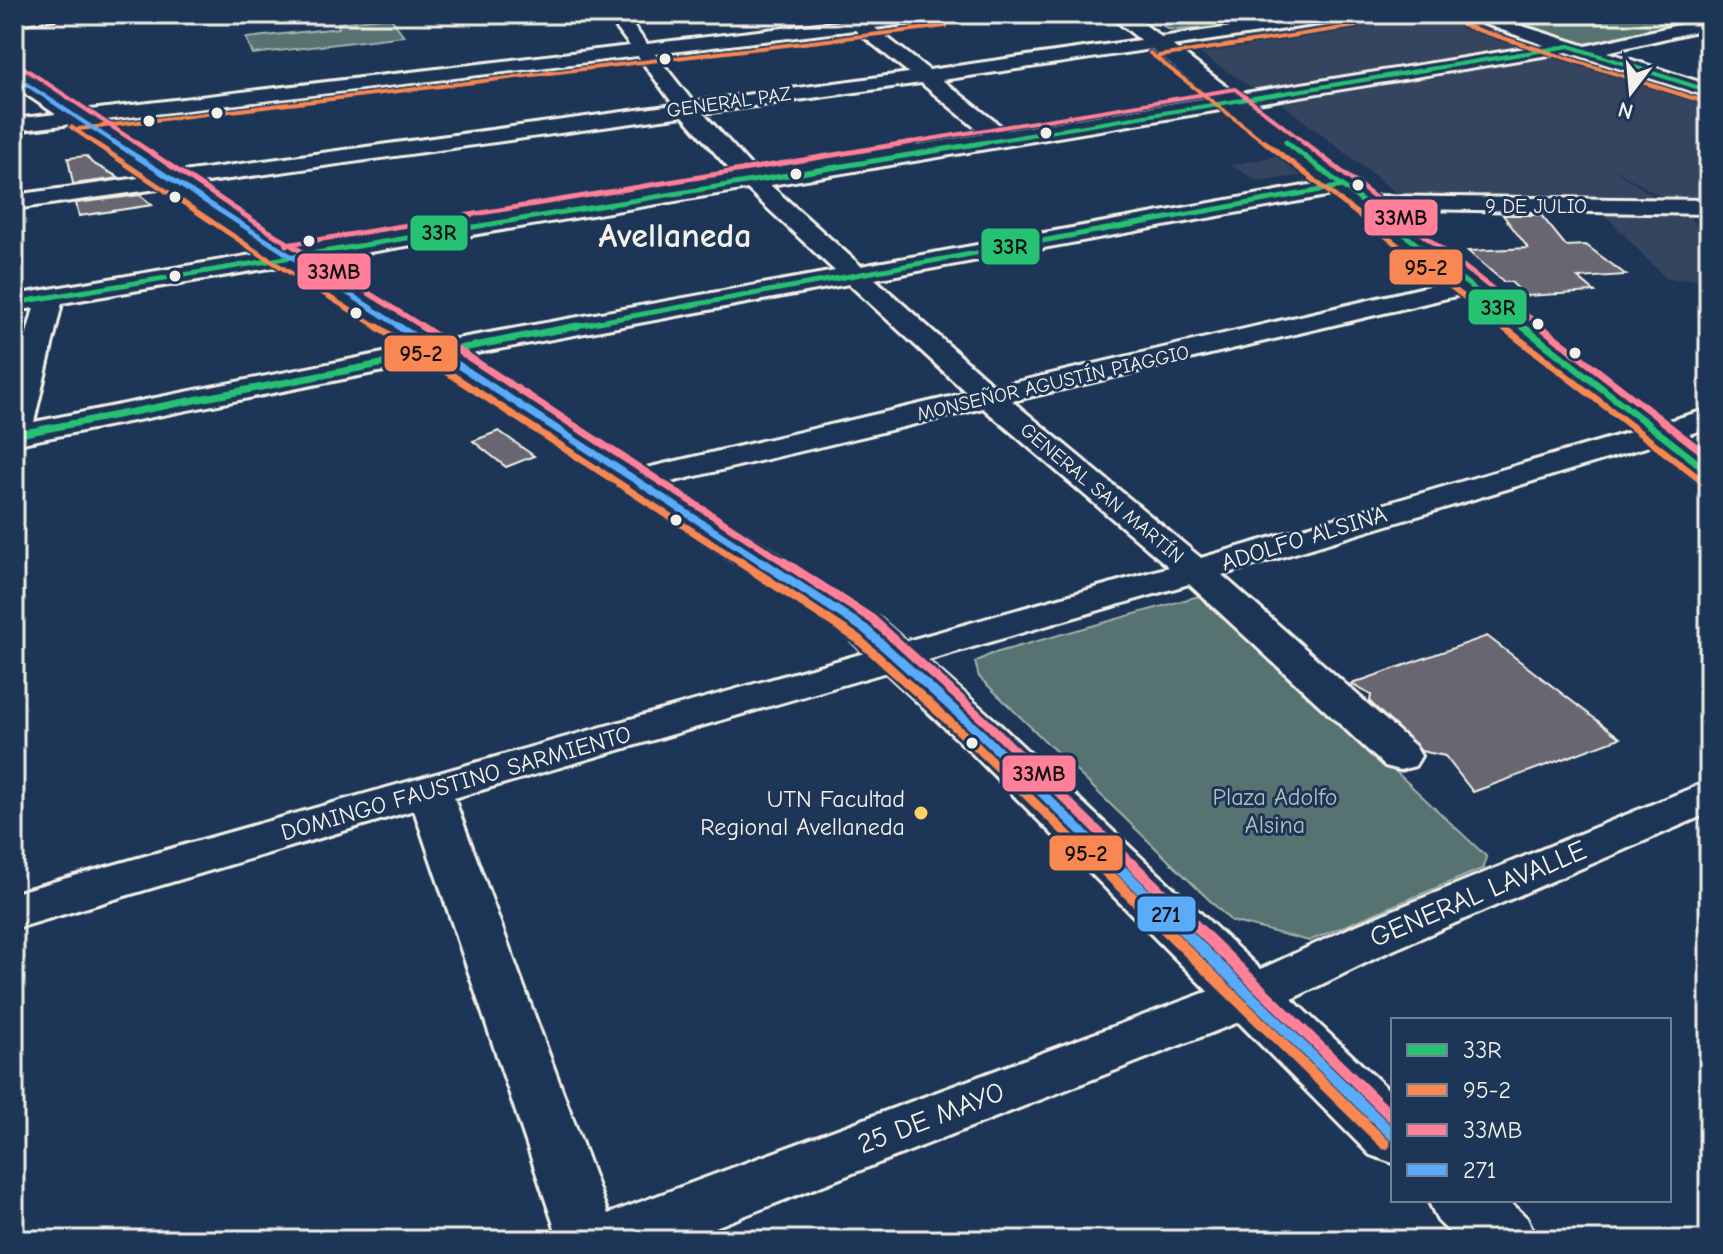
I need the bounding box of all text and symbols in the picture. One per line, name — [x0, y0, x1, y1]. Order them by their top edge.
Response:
unlabelled marker — [657, 51, 673, 67]
north arrow — [1591, 52, 1671, 132]
street label: GENERAL PAZ — [665, 82, 793, 122]
text: N — [1615, 96, 1636, 125]
unlabelled marker — [209, 105, 225, 121]
unlabelled marker — [141, 113, 157, 129]
unlabelled marker — [1038, 125, 1054, 141]
unlabelled marker — [788, 166, 804, 182]
unlabelled marker — [1350, 177, 1366, 193]
unlabelled marker — [167, 189, 183, 205]
street label: 9 DE JULIO — [1485, 195, 1587, 218]
line badge: 33MB — [1363, 198, 1439, 237]
text: 33MB — [1375, 205, 1427, 231]
line badge: 33R — [409, 214, 469, 252]
district label: Avellaneda — [599, 216, 751, 256]
text: 33R — [422, 220, 456, 246]
line badge: 33R — [980, 227, 1041, 266]
unlabelled marker — [301, 233, 317, 249]
text: 33R — [993, 234, 1027, 260]
line badge: 95-2 — [1388, 248, 1464, 286]
line badge: 33MB — [296, 252, 372, 291]
text: 95-2 — [1404, 255, 1448, 281]
text: 33MB — [308, 259, 360, 285]
unlabelled marker — [167, 268, 183, 284]
line badge: 33R — [1467, 288, 1528, 326]
text: 33R — [1481, 295, 1515, 321]
unlabelled marker — [348, 305, 364, 321]
unlabelled marker — [1530, 316, 1546, 332]
line badge: 95-2 — [383, 334, 459, 373]
street label: MONSEÑOR AGUSTÍN PIAGGIO — [915, 340, 1191, 426]
text: 95-2 — [399, 341, 443, 367]
unlabelled marker — [1567, 345, 1583, 361]
street label: GENERAL SAN MARTÍN — [1016, 418, 1188, 568]
street label: ADOLFO ALSINA — [1218, 500, 1390, 576]
unlabelled marker — [668, 512, 684, 528]
street label: DOMINGO FAUSTINO SARMIENTO — [278, 720, 634, 846]
unlabelled marker — [964, 735, 980, 751]
line badge: 33MB — [1001, 754, 1077, 793]
text: 33MB — [1013, 761, 1065, 787]
park label: Plaza Adolfo Alsina — [1213, 783, 1337, 839]
place label: UTN Facultad Regional Avellaneda — [700, 785, 905, 841]
marker: UTN Facultad Regional Avellaneda — [912, 804, 930, 822]
line badge: 95-2 — [1048, 834, 1124, 872]
street label: GENERAL LAVALLE — [1365, 834, 1591, 954]
text: 95-2 — [1064, 841, 1108, 867]
line badge: 271 — [1136, 895, 1197, 933]
text: 271 — [1151, 902, 1181, 928]
legend — [1391, 1018, 1671, 1202]
text: 33R — [1463, 1036, 1502, 1064]
street label: 25 DE MAYO — [853, 1075, 1009, 1161]
text: 95-2 — [1463, 1076, 1511, 1104]
text: 33MB — [1463, 1116, 1522, 1144]
text: 271 — [1463, 1156, 1496, 1184]

